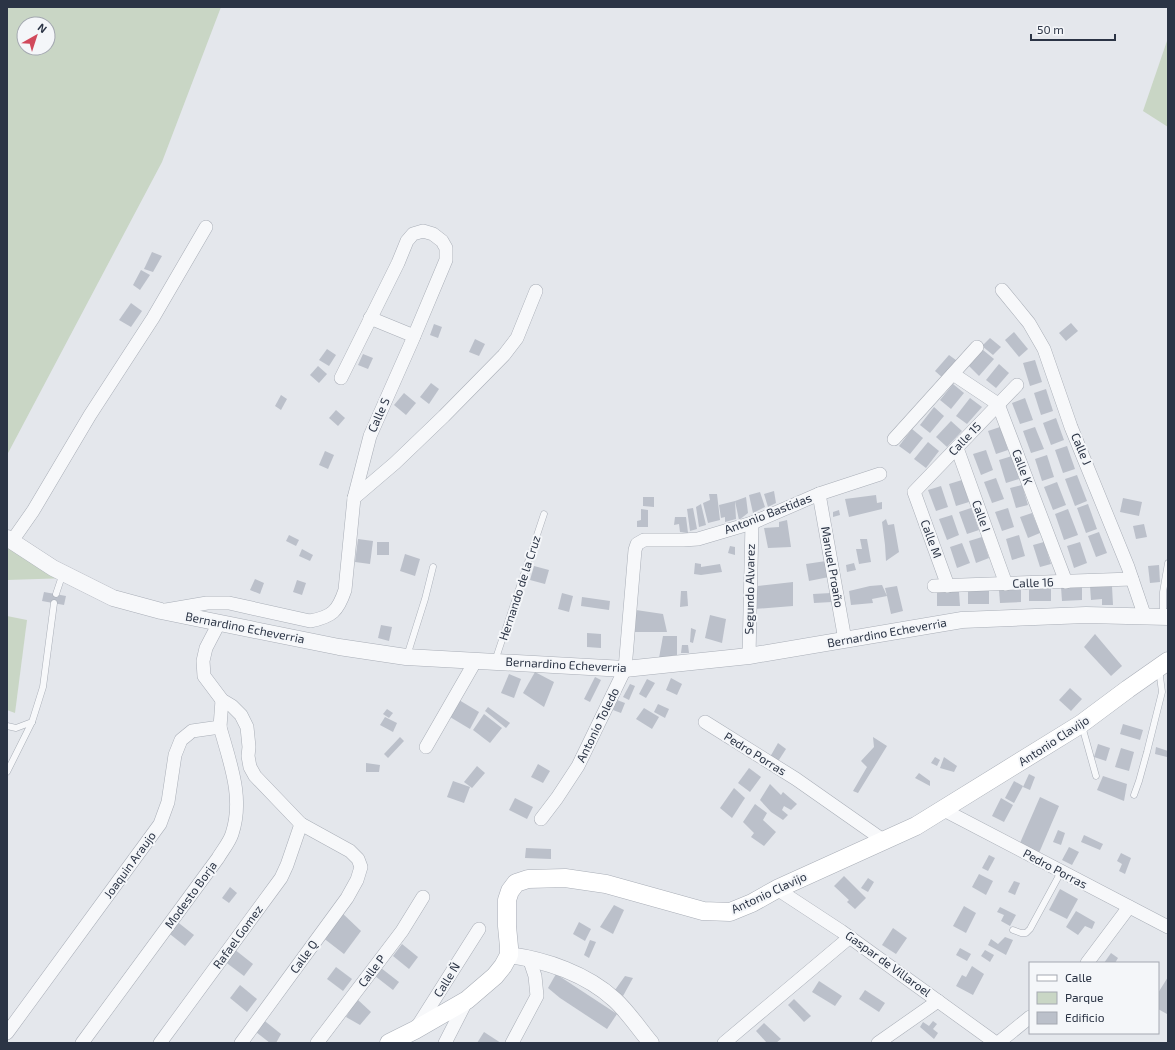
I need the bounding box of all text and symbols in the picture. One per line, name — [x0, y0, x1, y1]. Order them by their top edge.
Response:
north arrow — [16, 16, 56, 56]
scale bar — [1031, 16, 1115, 42]
text: N — [35, 20, 50, 35]
text: 50 m — [1037, 22, 1064, 36]
street label: Calle S — [364, 395, 392, 434]
street label: Calle 15 — [945, 419, 984, 458]
street label: Calle J — [1069, 430, 1095, 467]
street label: Calle K — [1010, 447, 1036, 486]
street label: Antonio Bastidas — [722, 490, 813, 536]
street label: Calle I — [970, 498, 994, 533]
street label: Calle M — [918, 517, 945, 560]
street label: Manuel Proaño — [819, 525, 847, 609]
street label: Hernando de la Cruz — [495, 533, 543, 642]
street label: Segundo Alvarez — [741, 544, 757, 634]
street label: Calle 16 — [1012, 574, 1054, 590]
street label: Bernardino Echeverria — [184, 609, 306, 645]
street label: Bernardino Echeverria — [826, 615, 948, 649]
street label: Bernardino Echeverria — [505, 654, 627, 674]
street label: Antonio Toledo — [573, 685, 621, 764]
street label: Antonio Clavijo — [1015, 712, 1092, 769]
street label: Pedro Porras — [722, 729, 789, 778]
street label: Joaquin Araujo — [100, 828, 159, 901]
street label: Pedro Porras — [1021, 845, 1090, 891]
street label: Modesto Borja — [161, 858, 220, 931]
street label: Antonio Clavijo — [729, 868, 809, 917]
street label: Rafael Gomez — [209, 902, 265, 971]
street label: Gaspar de Villaroel — [843, 927, 934, 999]
street label: Calle Q — [286, 937, 321, 976]
street label: Calle P — [355, 952, 388, 989]
street label: Calle Ñ — [430, 960, 462, 999]
legend — [1029, 962, 1159, 1034]
text: Calle — [1065, 970, 1092, 984]
text: Parque — [1065, 990, 1103, 1004]
text: Edificio — [1065, 1010, 1105, 1024]

